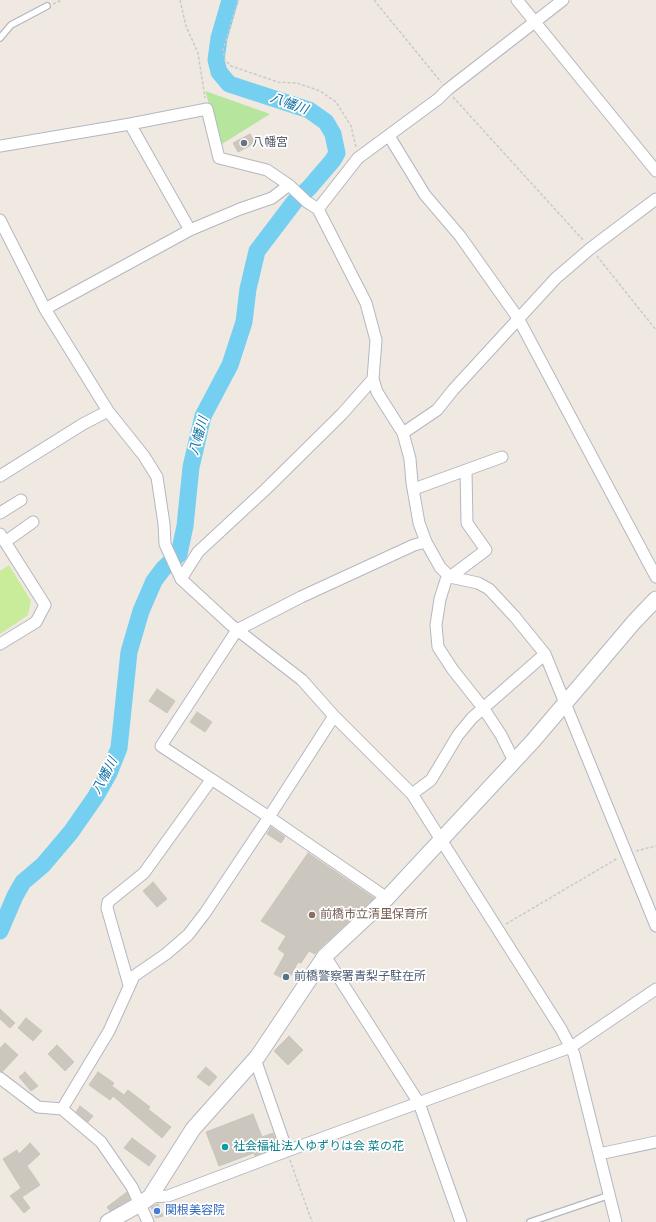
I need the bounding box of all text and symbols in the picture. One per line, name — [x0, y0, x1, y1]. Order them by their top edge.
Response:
water label: 八幡川 — [268, 90, 310, 118]
place label: 八幡宮 — [252, 136, 288, 150]
marker: 八幡宮 — [239, 138, 249, 148]
water label: 八幡川 — [186, 415, 212, 457]
water label: 八幡川 — [89, 755, 121, 797]
place label: 前橋市立清里保育所 — [320, 908, 428, 922]
marker: 前橋市立清里保育所 — [307, 910, 317, 920]
place label: 前橋警察署青梨子駐在所 — [294, 970, 426, 984]
marker: 前橋警察署青梨子駐在所 — [281, 972, 291, 982]
place label: 社会福祉法人ゆずりは会 菜の花 — [233, 1140, 404, 1154]
marker: 社会福祉法人ゆずりは会 菜の花 — [220, 1142, 230, 1152]
place label: 関根美容院 — [165, 1204, 225, 1218]
marker: 関根美容院 — [152, 1206, 162, 1216]

